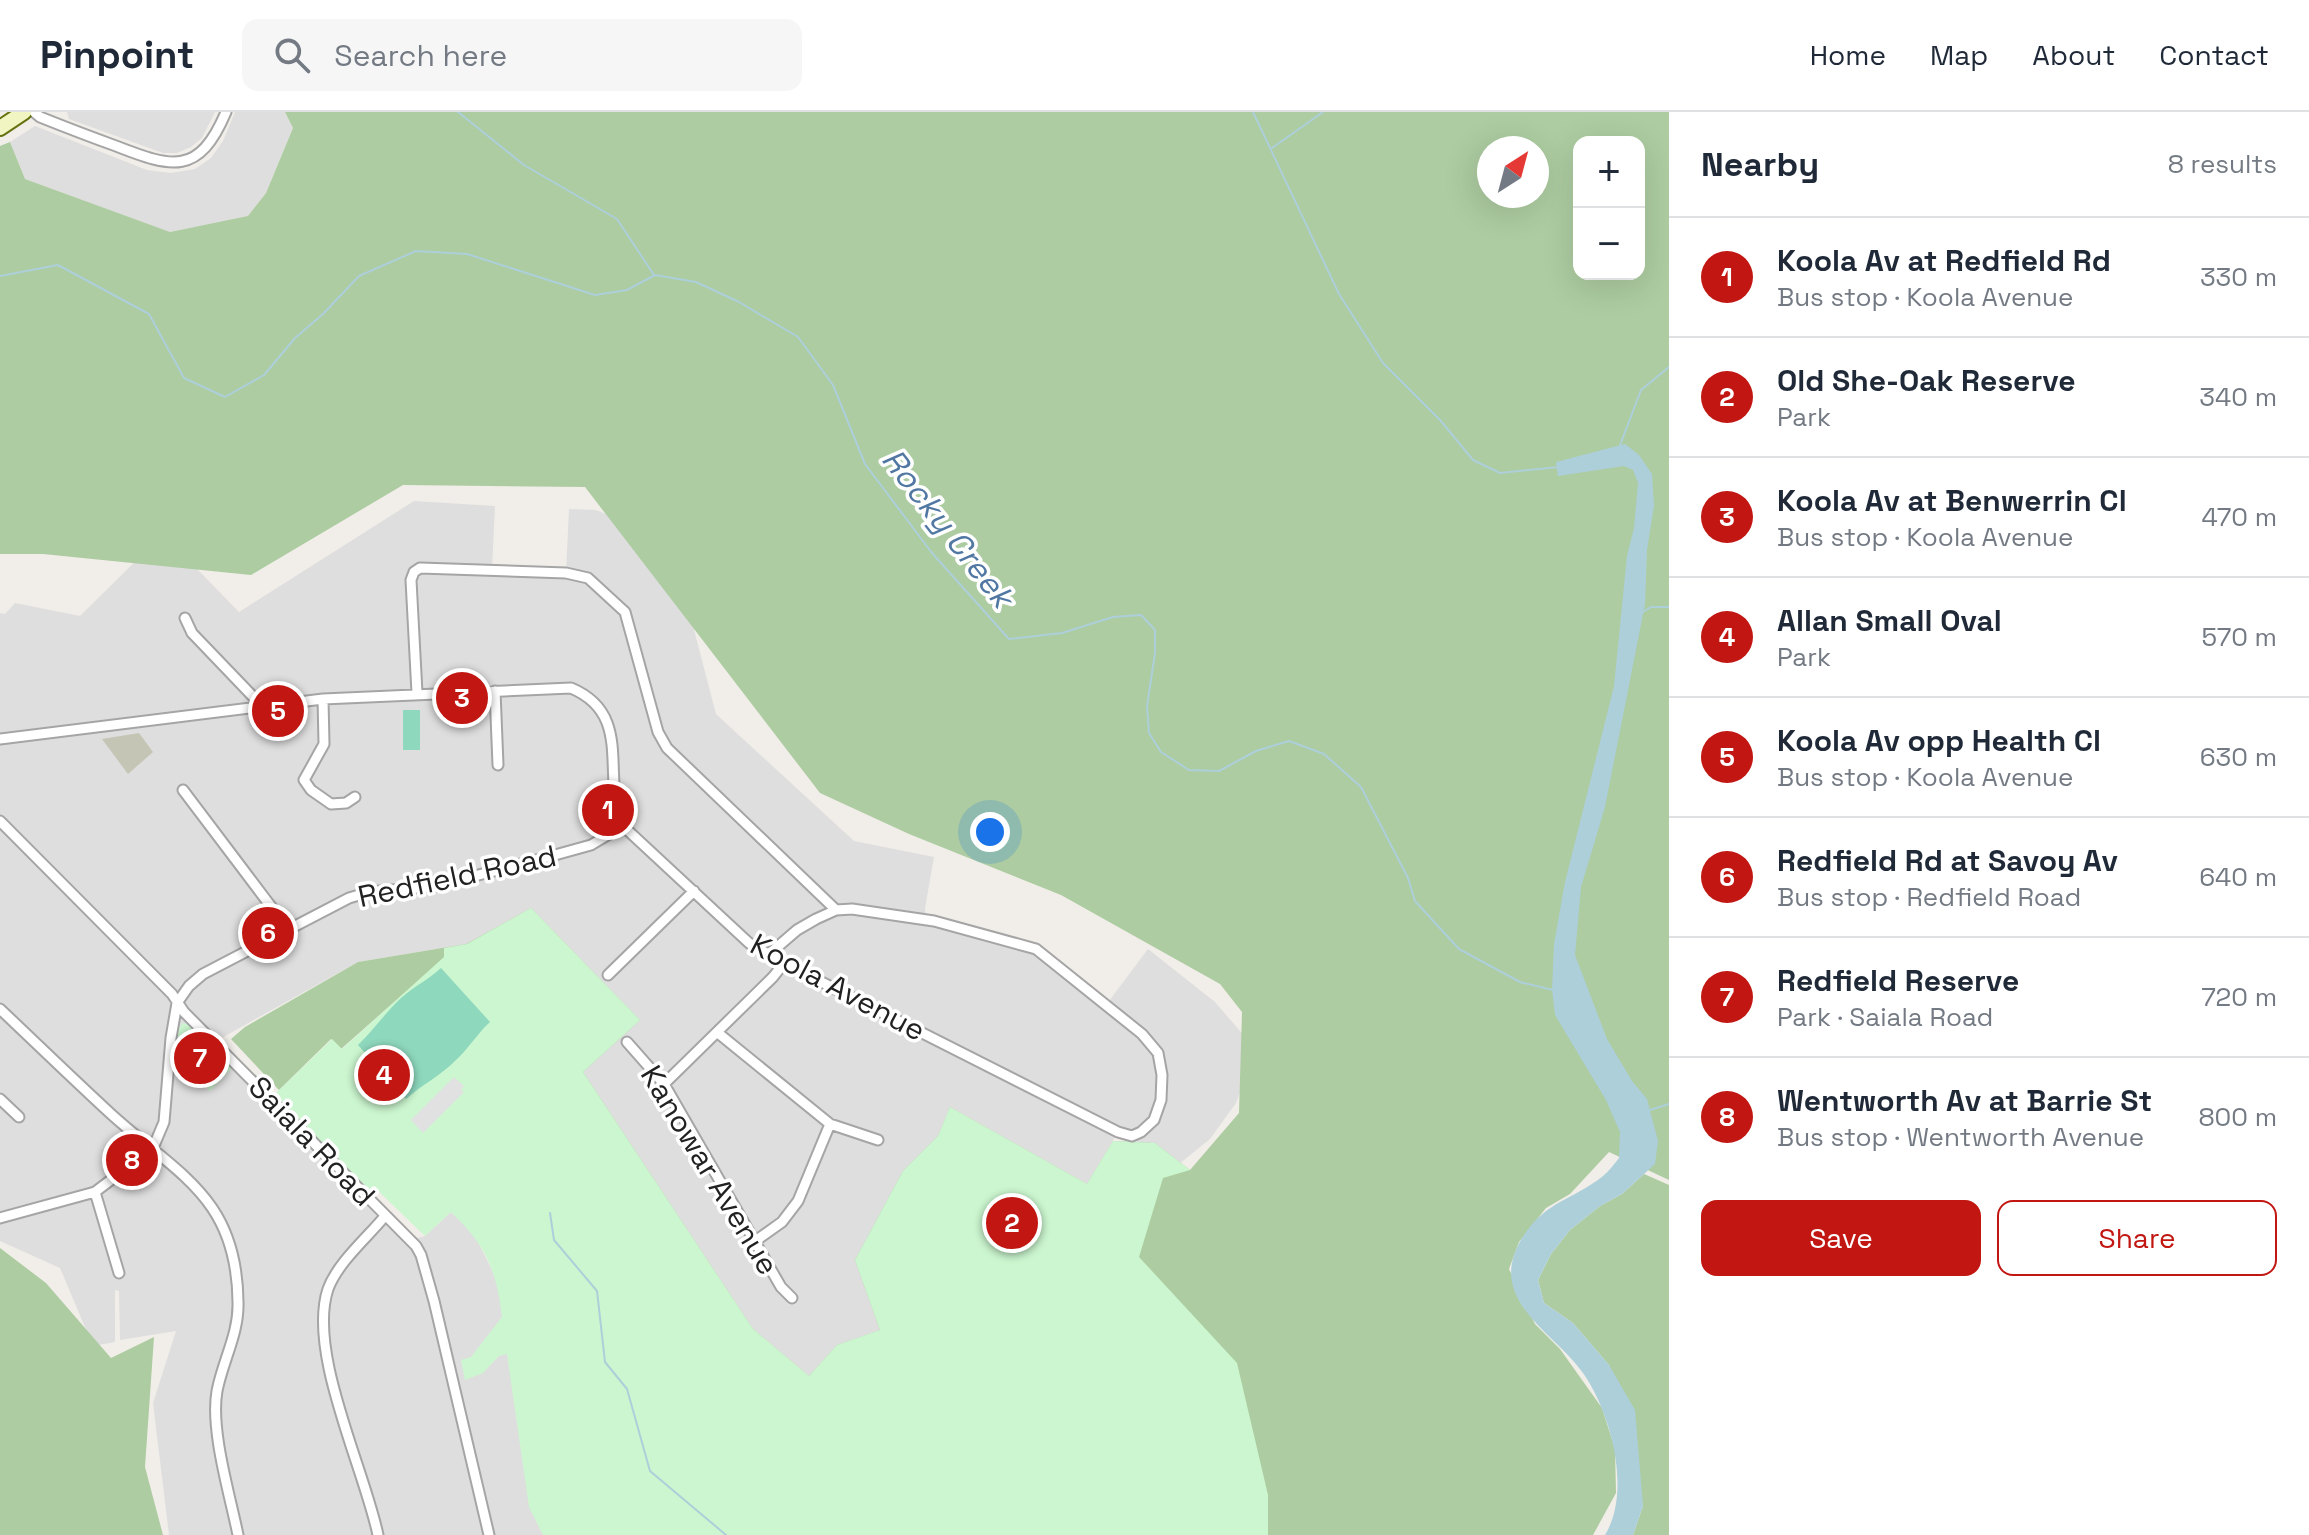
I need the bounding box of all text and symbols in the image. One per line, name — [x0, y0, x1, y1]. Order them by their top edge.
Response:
search box — [242, 19, 802, 91]
text: Pinpoint — [40, 31, 194, 79]
icon: search — [270, 33, 314, 77]
text: Search here — [334, 36, 507, 75]
text: Home — [1810, 37, 1886, 73]
text: Map — [1930, 37, 1988, 73]
text: About — [2032, 37, 2115, 73]
text: Contact — [2159, 37, 2269, 73]
north arrow — [1477, 136, 1549, 208]
map controls — [1573, 136, 1645, 280]
button: + — [1573, 136, 1645, 208]
text: Nearby — [1701, 143, 1819, 186]
text: 8 results — [2168, 147, 2277, 181]
button: − — [1573, 208, 1645, 280]
text: Koola Av at Redfield Rd — [1777, 241, 2111, 280]
text: 1 — [1721, 260, 1733, 294]
text: 330 m — [2200, 260, 2277, 294]
text: Bus stop · Koola Avenue — [1777, 280, 2073, 314]
text: Old She-Oak Reserve — [1777, 361, 2076, 400]
text: 2 — [1719, 380, 1735, 414]
text: 340 m — [2199, 380, 2277, 414]
text: Park — [1777, 400, 1831, 434]
water label: Rocky Creek — [873, 440, 1025, 619]
text: Koola Av at Benwerrin Cl — [1777, 481, 2127, 520]
text: 3 — [1719, 500, 1735, 534]
text: 470 m — [2201, 500, 2277, 534]
text: Bus stop · Koola Avenue — [1777, 520, 2073, 554]
text: Allan Small Oval — [1777, 601, 2002, 640]
text: 4 — [1719, 620, 1735, 654]
text: 570 m — [2202, 620, 2277, 654]
text: Park — [1777, 640, 1831, 674]
pin: 3 — [436, 668, 488, 728]
pin: 5 — [252, 681, 304, 741]
text: Koola Av opp Health Cl — [1777, 721, 2101, 760]
text: 5 — [1719, 740, 1735, 774]
text: 630 m — [2200, 740, 2277, 774]
text: Bus stop · Koola Avenue — [1777, 760, 2073, 794]
pin: 1 — [582, 780, 634, 840]
your location — [970, 812, 1010, 852]
street label: Redfield Road — [354, 836, 560, 916]
text: Redfield Rd at Savoy Av — [1777, 841, 2118, 880]
text: 6 — [1719, 860, 1735, 894]
text: 640 m — [2199, 860, 2277, 894]
text: Bus stop · Redfield Road — [1777, 880, 2081, 914]
pin: 6 — [242, 903, 294, 963]
street label: Koola Avenue — [744, 925, 932, 1049]
text: Redfield Reserve — [1777, 961, 2019, 1000]
text: 7 — [1720, 980, 1734, 1014]
text: 720 m — [2201, 980, 2277, 1014]
text: Park · Saiala Road — [1777, 1000, 1993, 1034]
pin: 7 — [174, 1028, 226, 1088]
pin: 4 — [358, 1045, 410, 1105]
street label: Kanowar Avenue — [632, 1058, 788, 1282]
street label: Saiala Road — [240, 1068, 384, 1214]
text: Wentworth Av at Barrie St — [1777, 1081, 2152, 1120]
text: 8 — [1719, 1100, 1735, 1134]
text: 800 m — [2198, 1100, 2277, 1134]
text: Bus stop · Wentworth Avenue — [1777, 1120, 2144, 1154]
pin: 8 — [106, 1130, 158, 1190]
pin: 2 — [986, 1193, 1038, 1253]
button: Save — [1701, 1200, 1981, 1276]
button: Share — [1997, 1200, 2277, 1276]

